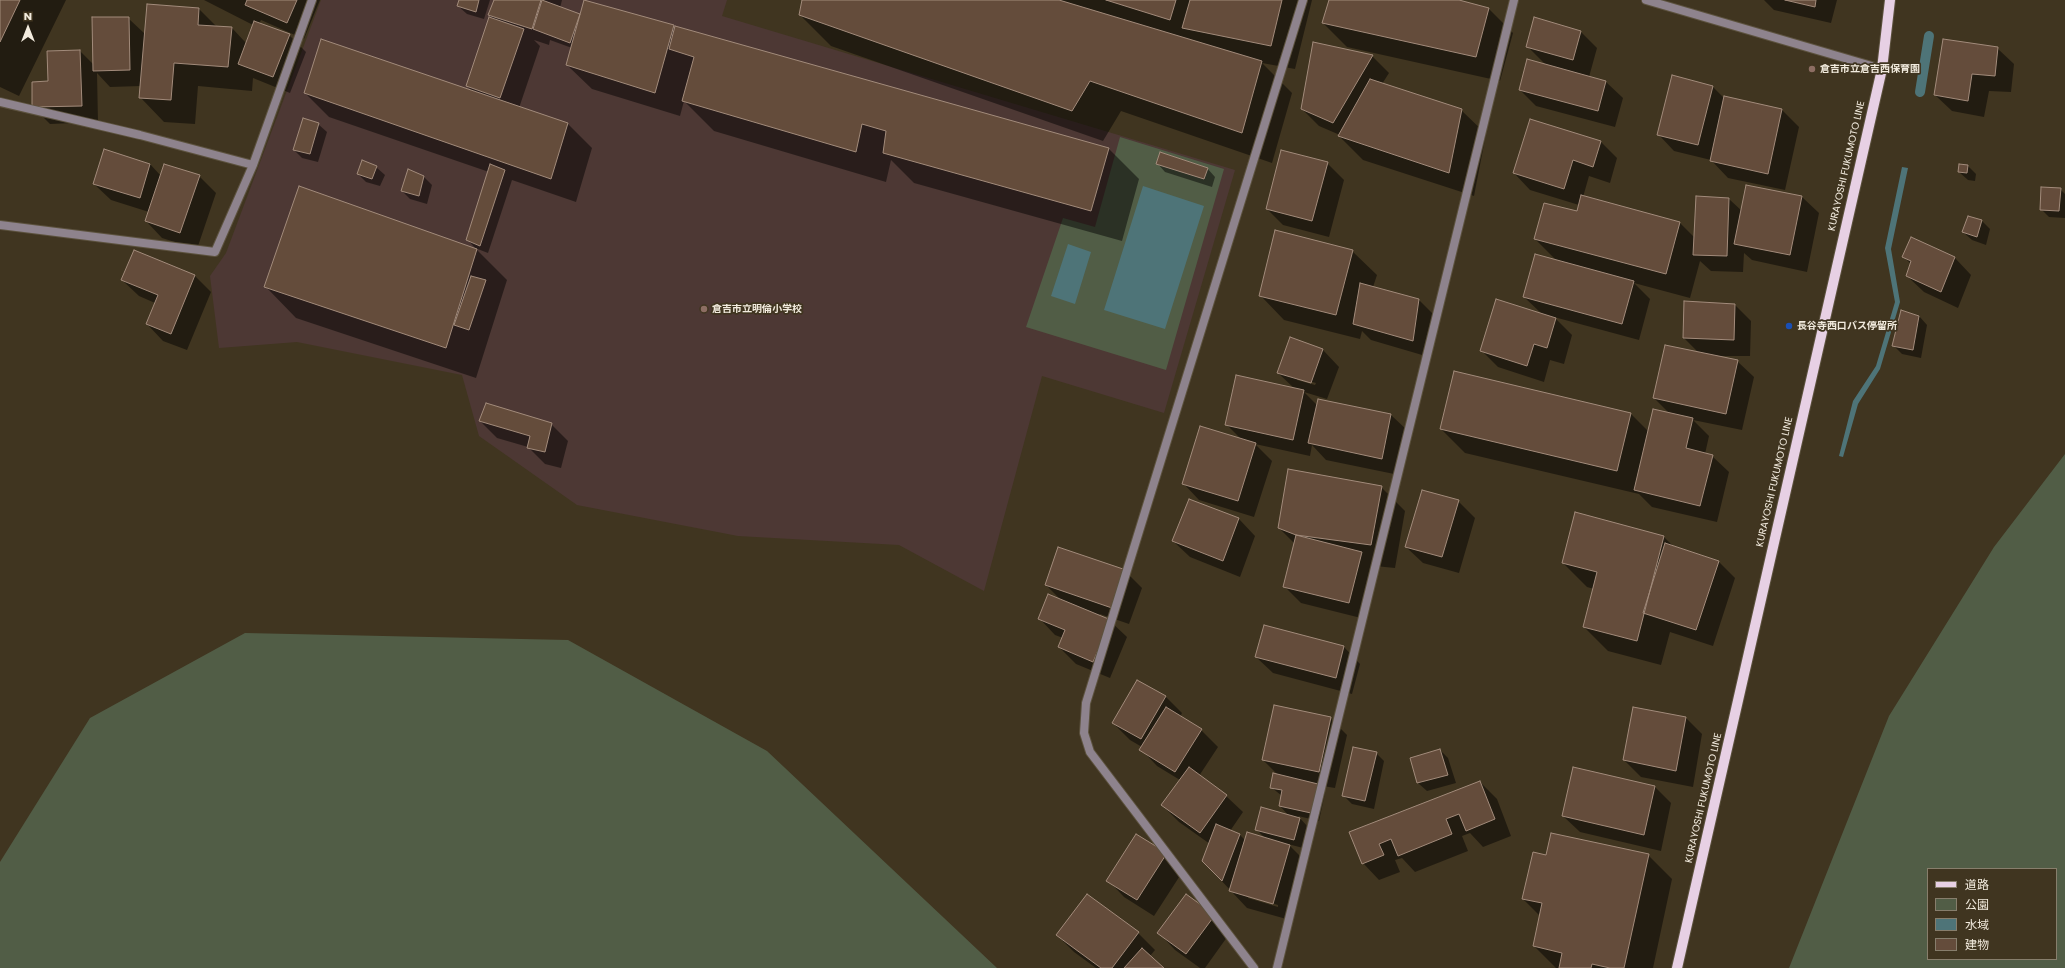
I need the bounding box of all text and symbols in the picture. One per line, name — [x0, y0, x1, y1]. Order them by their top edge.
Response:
north arrow — [8, 8, 48, 48]
text: N — [24, 8, 32, 24]
place label: 倉吉市立倉吉西保育園 — [1820, 63, 1920, 75]
marker: 倉吉市立倉吉西保育園 — [1807, 64, 1817, 74]
street label: KURAYOSHI FUKUMOTO LINE — [1826, 100, 1868, 232]
place label: 倉吉市立明倫小学校 — [712, 303, 802, 315]
marker: 倉吉市立明倫小学校 — [699, 304, 709, 314]
place label: 長谷寺西口バス停留所 — [1797, 320, 1897, 332]
marker: 長谷寺西口バス停留所 — [1784, 321, 1794, 331]
street label: KURAYOSHI FUKUMOTO LINE — [1754, 416, 1796, 548]
street label: KURAYOSHI FUKUMOTO LINE — [1683, 732, 1725, 864]
legend — [1927, 868, 2057, 960]
text: 道路 — [1965, 876, 1989, 893]
text: 公園 — [1965, 896, 1989, 913]
text: 水域 — [1965, 916, 1989, 933]
text: 建物 — [1965, 936, 1989, 953]

